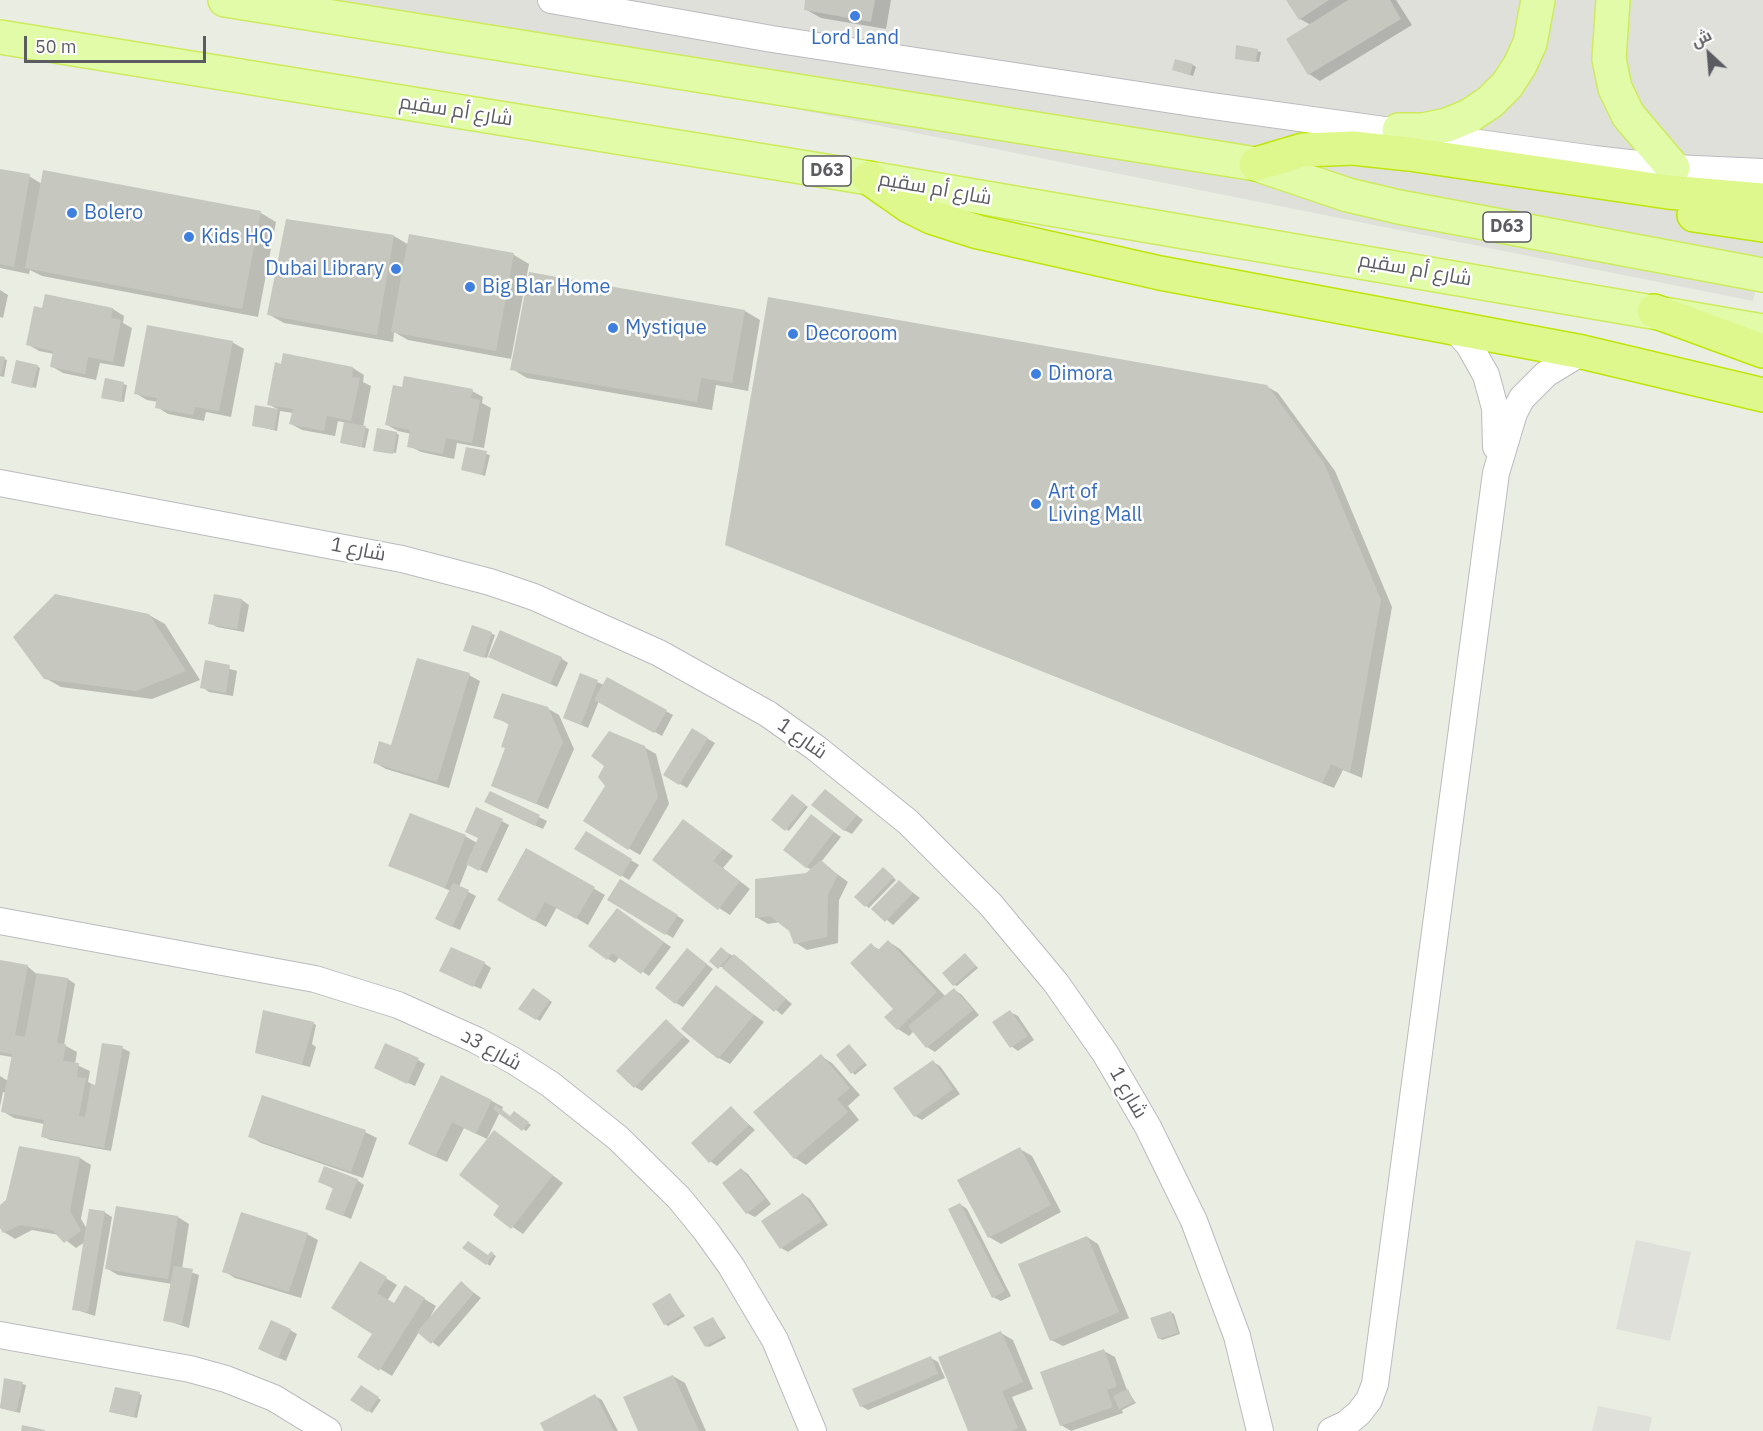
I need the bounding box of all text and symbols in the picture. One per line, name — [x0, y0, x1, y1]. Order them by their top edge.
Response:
marker: Lord Land — [848, 9, 862, 23]
scale bar — [27, 24, 208, 62]
north arrow — [1679, 24, 1739, 84]
text: ش — [1687, 24, 1715, 51]
place label: Lord Land — [811, 26, 899, 50]
text: 50 m — [35, 35, 77, 58]
street label: شارع أم سقيم — [398, 90, 514, 132]
road number: D63 — [803, 156, 851, 186]
street label: شارع أم سقيم — [877, 167, 993, 211]
place label: Bolero — [84, 201, 143, 225]
marker: Bolero — [65, 206, 79, 220]
road number: D63 — [1483, 212, 1531, 242]
place label: Kids HQ — [201, 225, 273, 249]
marker: Kids HQ — [182, 230, 196, 244]
street label: شارع أم سقيم — [1357, 248, 1473, 292]
place label: Dubai Library — [265, 257, 384, 281]
marker: Dubai Library — [389, 262, 403, 276]
place label: Big Blar Home — [482, 275, 610, 299]
marker: Big Blar Home — [463, 280, 477, 294]
place label: Mystique — [625, 316, 707, 340]
marker: Mystique — [606, 321, 620, 335]
place label: Decoroom — [805, 322, 898, 346]
marker: Decoroom — [786, 327, 800, 341]
place label: Dimora — [1048, 362, 1113, 386]
marker: Dimora — [1029, 367, 1043, 381]
place label: Art of Living Mall — [1048, 480, 1142, 527]
marker: Art of Living Mall — [1029, 497, 1043, 511]
street label: شارع 1 — [328, 533, 388, 567]
street label: شارع 1 — [772, 713, 832, 765]
street label: شارع 3د — [457, 1024, 525, 1076]
street label: شارع 1 — [1104, 1063, 1152, 1123]

